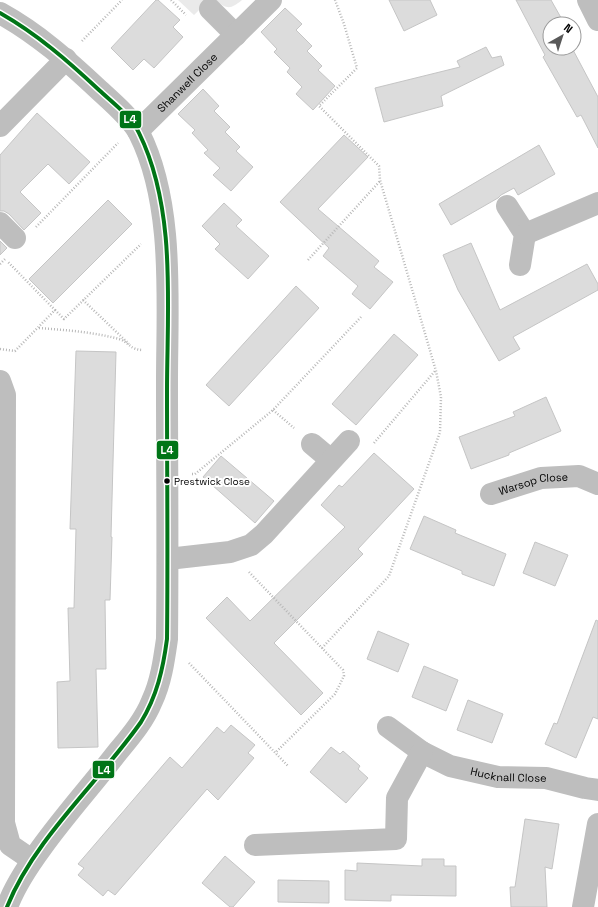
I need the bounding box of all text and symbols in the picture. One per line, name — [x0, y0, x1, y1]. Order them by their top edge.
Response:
north arrow — [542, 16, 582, 56]
text: N — [561, 20, 576, 36]
street label: Shanwell Close — [154, 50, 220, 115]
line badge: L4 — [119, 110, 142, 129]
text: L4 — [124, 112, 136, 126]
line badge: L4 — [156, 440, 179, 460]
text: L4 — [161, 443, 173, 457]
street label: Warsop Close — [497, 470, 569, 498]
place label: Prestwick Close — [174, 475, 250, 488]
marker: Prestwick Close — [162, 476, 172, 486]
line badge: L4 — [92, 760, 115, 779]
text: L4 — [98, 763, 110, 777]
street label: Hucknall Close — [469, 764, 547, 785]

